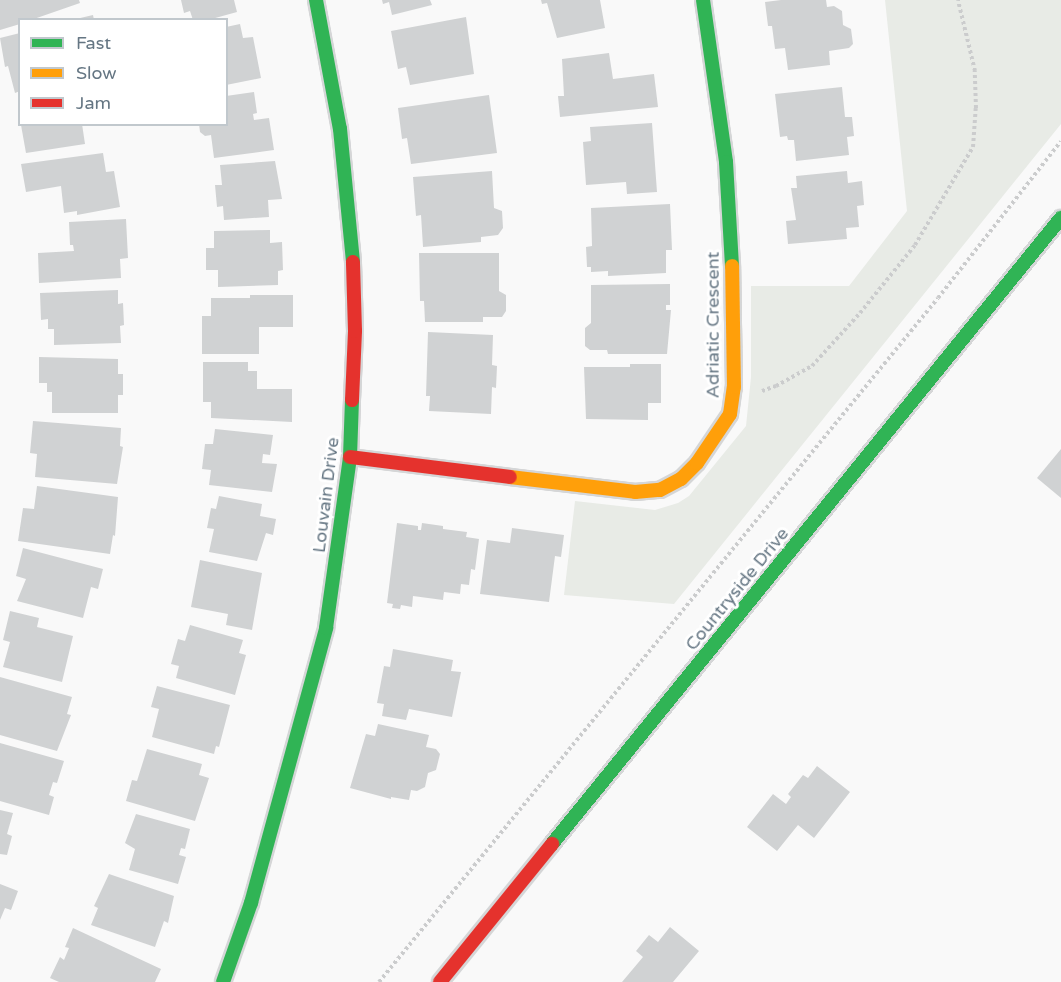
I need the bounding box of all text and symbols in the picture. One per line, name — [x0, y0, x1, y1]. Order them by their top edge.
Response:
legend — [18, 18, 228, 126]
text: Fast — [76, 32, 111, 54]
text: Slow — [76, 62, 117, 84]
text: Jam — [76, 92, 111, 114]
street label: Adriatic Crescent — [702, 252, 724, 398]
street label: Louvain Drive — [308, 436, 344, 554]
street label: Countryside Drive — [681, 523, 793, 655]

